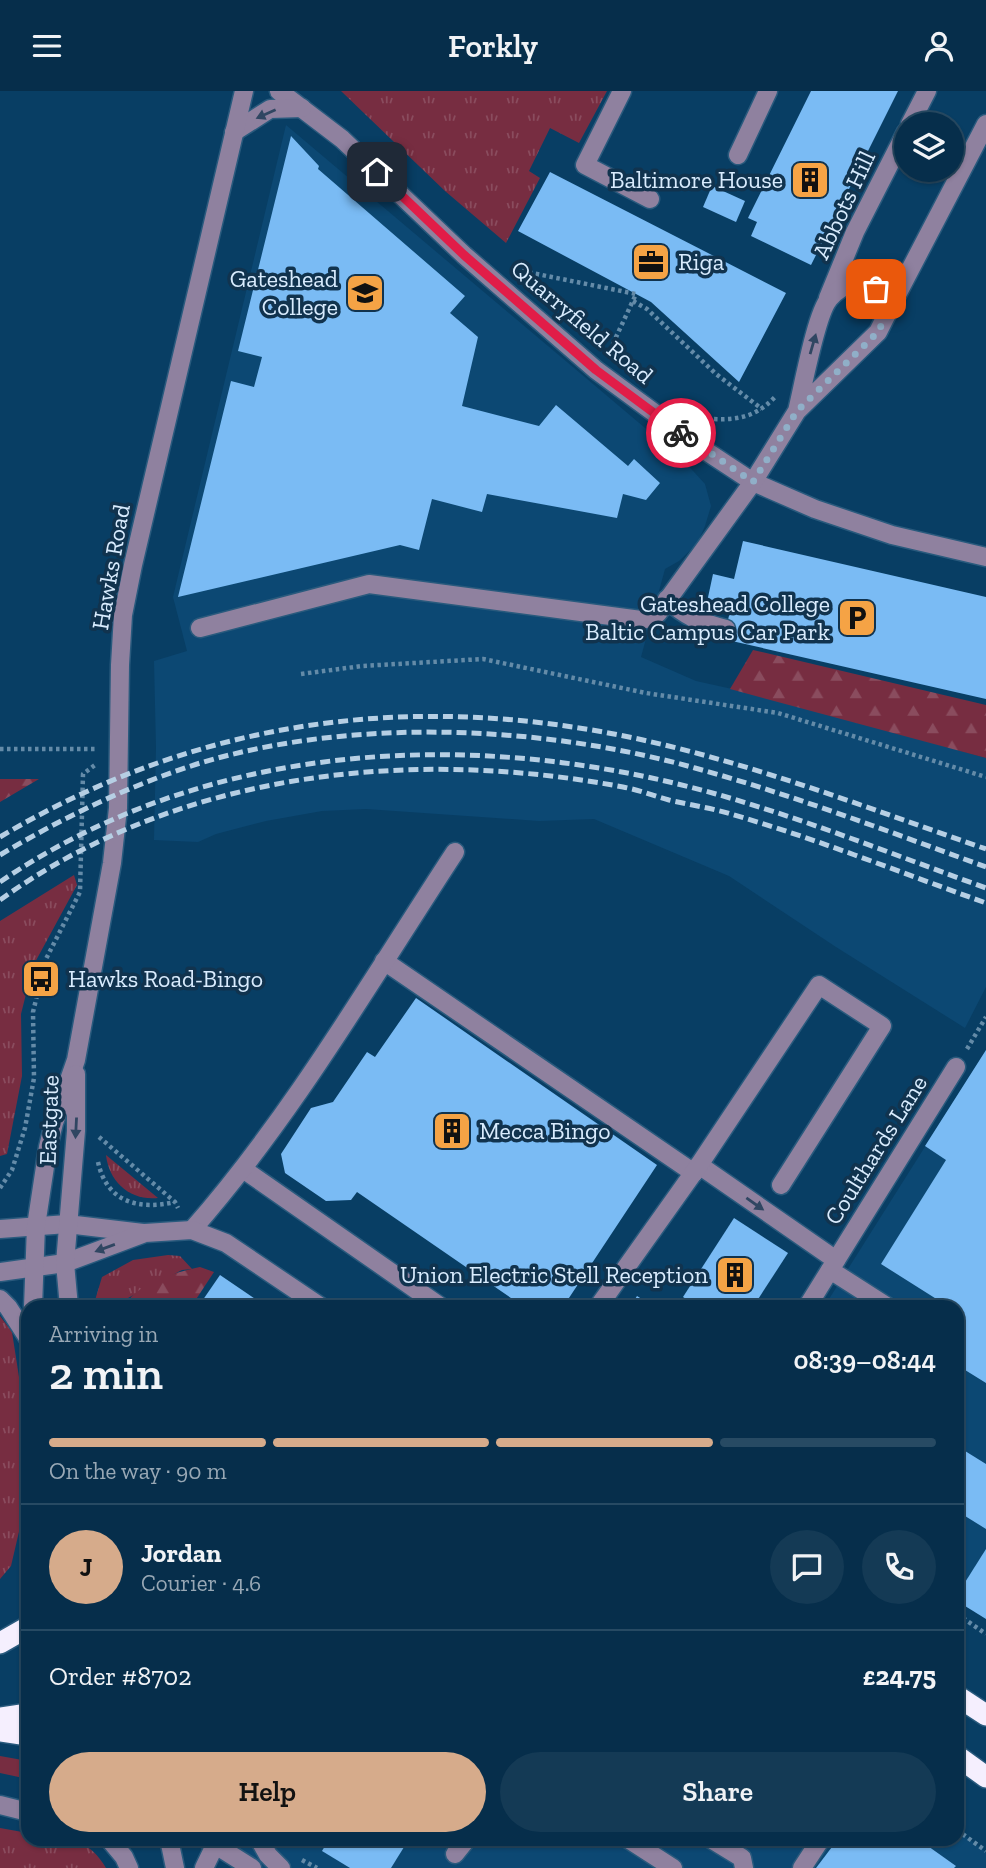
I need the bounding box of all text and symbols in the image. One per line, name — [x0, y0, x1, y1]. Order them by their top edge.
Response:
icon: menu — [28, 27, 66, 65]
text: Forkly — [448, 27, 538, 65]
icon: person — [920, 27, 958, 65]
one-way arrow — [256, 108, 276, 120]
map controls — [894, 112, 964, 182]
button: layers — [894, 112, 964, 182]
pin — [347, 142, 407, 202]
street label: Abbots Hill — [806, 146, 881, 263]
icon: home — [358, 153, 396, 191]
building icon: Baltimore House — [789, 159, 831, 201]
place label: Baltimore House — [610, 165, 783, 194]
office icon: Riga — [630, 241, 672, 283]
place label: Riga — [678, 247, 725, 276]
street label: Quarryfield Road — [505, 254, 659, 390]
pin — [846, 259, 906, 319]
place label: Gateshead College — [230, 264, 338, 321]
icon: bag — [857, 270, 895, 308]
school or university icon: Gateshead College — [344, 272, 386, 314]
one-way arrow — [809, 333, 819, 354]
courier — [646, 398, 716, 468]
icon: bike — [662, 414, 700, 452]
street label: Hawks Road — [85, 502, 136, 632]
place label: Gateshead College Baltic Campus Car Park — [585, 589, 831, 646]
parking icon: Gateshead College Baltic Campus Car Park — [836, 597, 878, 639]
bus stop icon: Hawks Road-Bingo — [20, 958, 62, 1000]
place label: Hawks Road-Bingo — [68, 964, 263, 993]
street label: Coulthards Lane — [818, 1070, 933, 1230]
street label: Eastgate — [32, 1074, 65, 1165]
building icon: Mecca Bingo — [431, 1110, 473, 1152]
place label: Mecca Bingo — [479, 1116, 611, 1145]
one-way arrow — [70, 1118, 81, 1140]
one-way arrow — [746, 1197, 765, 1210]
one-way arrow — [94, 1243, 115, 1254]
building icon: Union Electric Stell Reception — [714, 1254, 756, 1296]
place label: Union Electric Stell Reception — [400, 1260, 708, 1289]
text: Arriving in — [49, 1320, 158, 1348]
text: 08:39–08:44 — [794, 1344, 936, 1376]
text: 2 min — [49, 1346, 163, 1401]
text: On the way · 90 m — [49, 1457, 227, 1485]
button: chat — [770, 1530, 844, 1604]
button: phone — [862, 1530, 936, 1604]
text: Jordan — [141, 1537, 221, 1569]
text: J — [80, 1551, 92, 1583]
text: Courier · 4.6 — [141, 1569, 261, 1597]
text: Order #8702 — [49, 1660, 192, 1692]
text: £24.75 — [863, 1660, 936, 1692]
button: Help — [49, 1752, 486, 1832]
button: Share — [500, 1752, 936, 1832]

